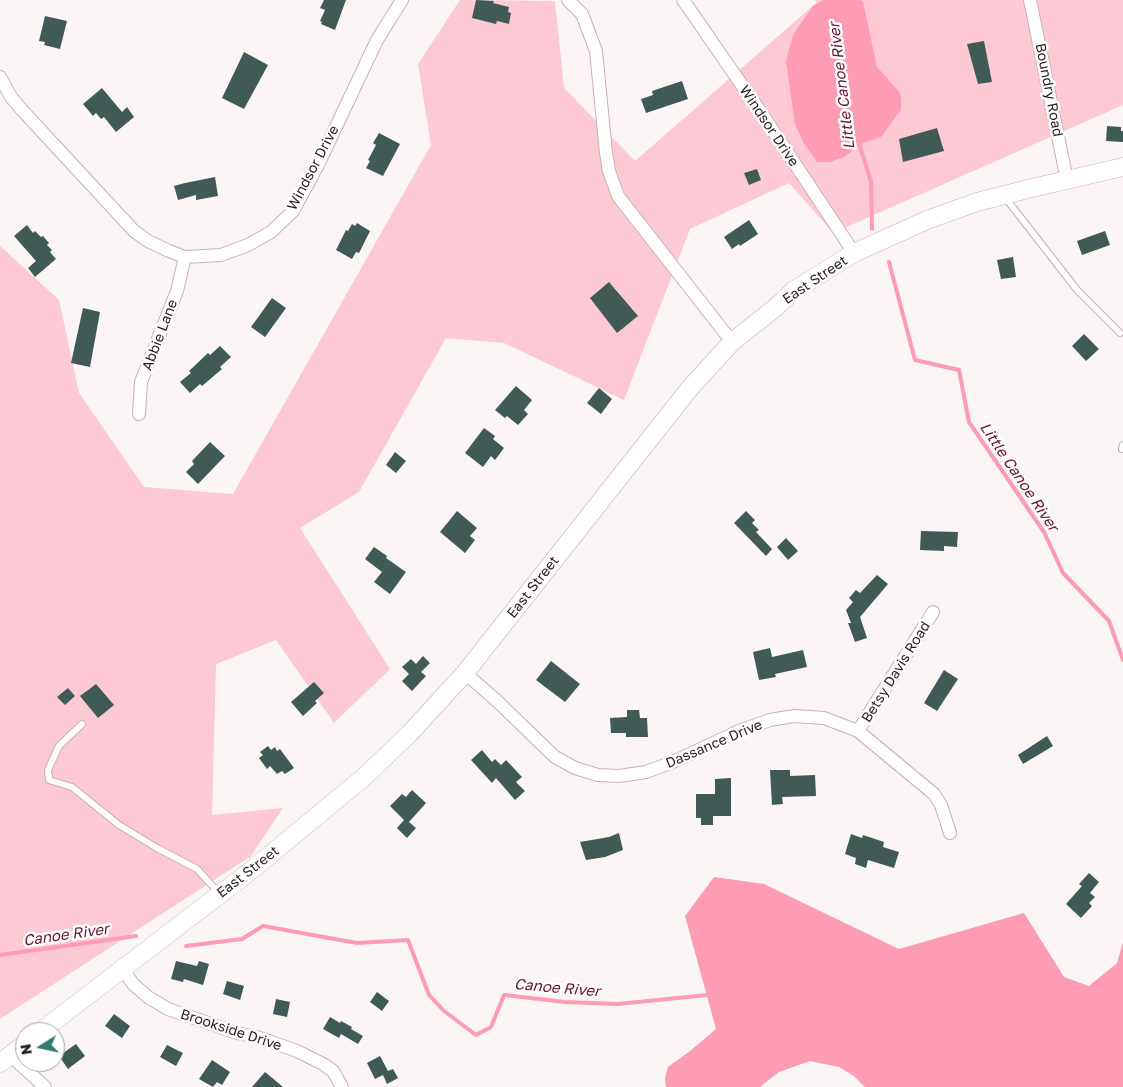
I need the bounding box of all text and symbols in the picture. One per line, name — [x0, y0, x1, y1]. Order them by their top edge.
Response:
water label: Little Canoe River — [825, 22, 859, 150]
street label: Boundry Road — [1032, 42, 1066, 138]
street label: Windsor Drive — [736, 82, 802, 170]
street label: Windsor Drive — [284, 123, 342, 213]
street label: East Street — [780, 252, 850, 308]
street label: Abbie Lane — [139, 297, 181, 373]
water label: Little Canoe River — [976, 419, 1062, 535]
street label: East Street — [504, 553, 562, 621]
street label: Betsy Davis Road — [858, 618, 934, 726]
street label: Dassance Drive — [663, 716, 765, 772]
street label: East Street — [214, 843, 282, 901]
water label: Canoe River — [22, 920, 110, 950]
water label: Canoe River — [513, 975, 601, 1001]
street label: Brookside Drive — [178, 1006, 284, 1054]
north arrow — [15, 1022, 65, 1072]
text: N — [16, 1043, 35, 1056]

